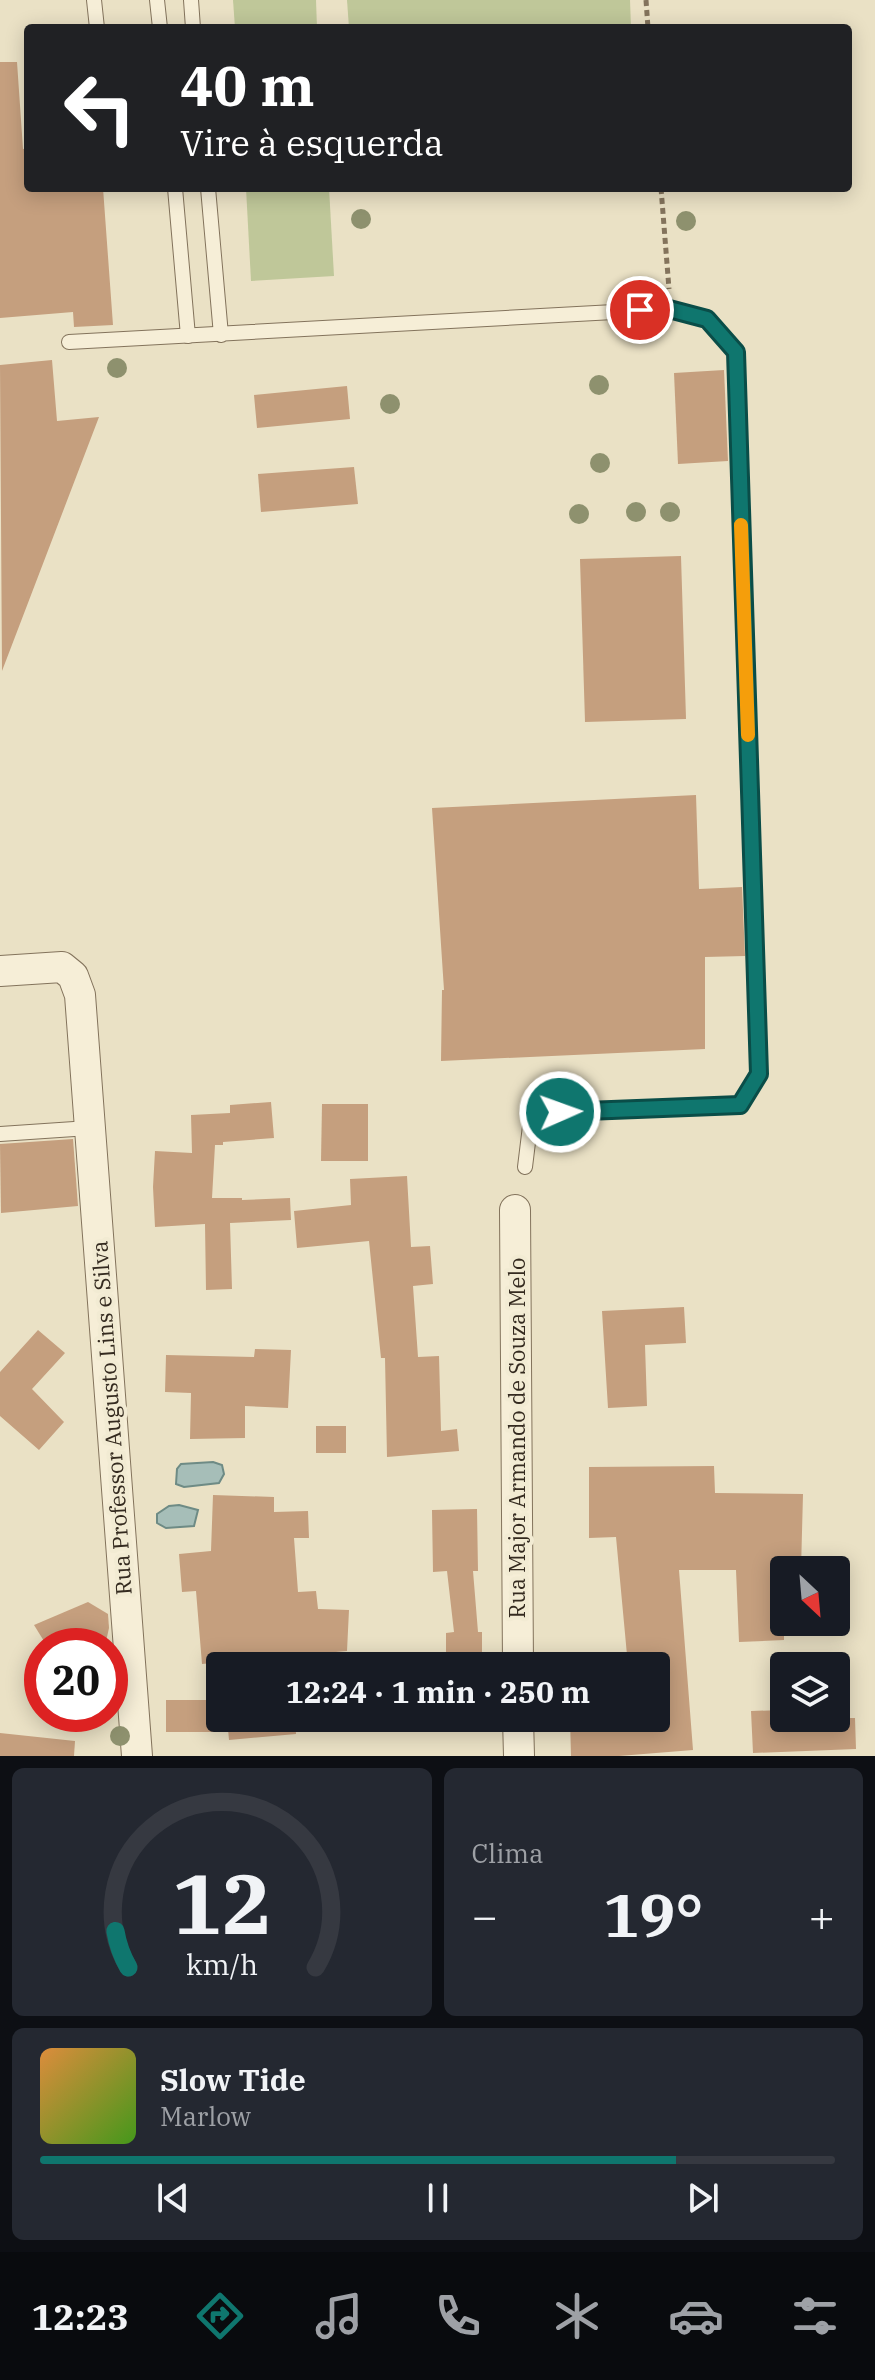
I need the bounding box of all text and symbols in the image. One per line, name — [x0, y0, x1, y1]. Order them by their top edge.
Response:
text: 40 m — [180, 49, 315, 121]
icon: left — [48, 56, 152, 160]
text: Vire à esquerda — [180, 119, 444, 166]
pin — [606, 276, 674, 344]
icon: arrive — [618, 288, 662, 332]
position arrow — [518, 1070, 602, 1154]
street label: Rua Professor Augusto Lins e Silva — [84, 1240, 138, 1596]
street label: Rua Major Armando de Souza Melo — [502, 1258, 531, 1618]
north arrow — [770, 1556, 850, 1636]
map controls — [770, 1556, 850, 1732]
speed limit sign: 20 — [24, 1628, 128, 1732]
button: layers — [770, 1652, 850, 1732]
text: 12:24 · 1 min · 250 m — [286, 1672, 590, 1711]
text: Clima — [472, 1836, 543, 1870]
text: 12 — [172, 1849, 272, 1957]
text: 19° — [603, 1875, 703, 1954]
text: − — [472, 1887, 498, 1944]
text: + — [809, 1887, 835, 1944]
text: km/h — [186, 1946, 258, 1983]
text: Slow Tide — [160, 2060, 306, 2099]
text: Marlow — [160, 2099, 251, 2133]
icon: previous — [151, 2176, 195, 2220]
icon: pause — [416, 2176, 460, 2220]
icon: next — [681, 2176, 725, 2220]
icon: directions — [192, 2288, 248, 2344]
icon: music — [311, 2288, 367, 2344]
icon: phone — [430, 2288, 486, 2344]
icon: climate — [549, 2288, 605, 2344]
icon: car — [668, 2288, 724, 2344]
icon: filters — [787, 2288, 843, 2344]
text: 12:23 — [32, 2293, 129, 2340]

